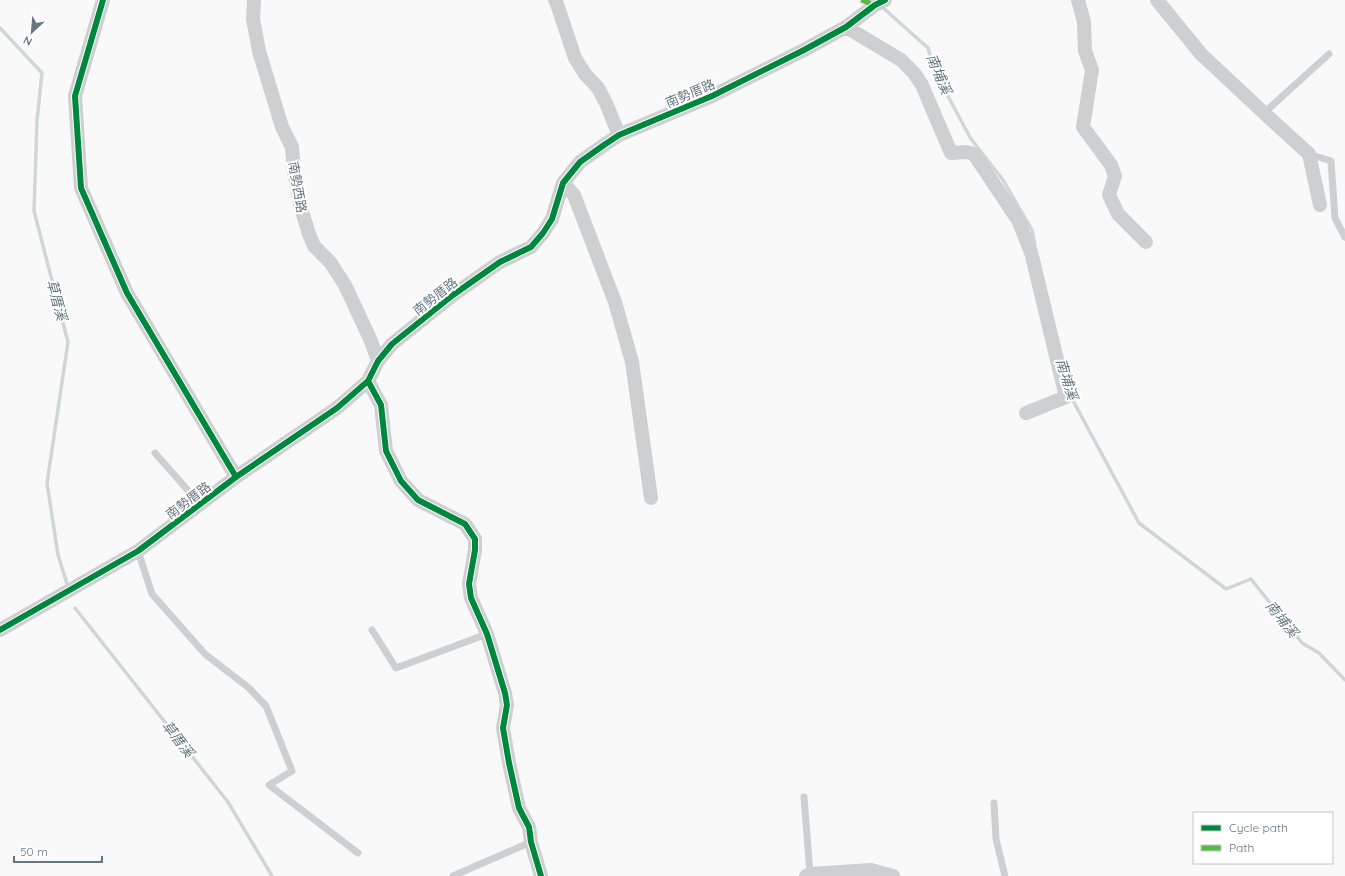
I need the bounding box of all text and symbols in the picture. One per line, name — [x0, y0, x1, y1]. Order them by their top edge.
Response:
north arrow — [12, 12, 52, 52]
text: N — [21, 33, 34, 49]
water label: 南埔溪 — [923, 51, 956, 99]
street label: 南勢厝路 — [663, 75, 717, 111]
street label: 南勢西路 — [286, 160, 310, 214]
street label: 南勢厝路 — [410, 274, 460, 318]
water label: 草厝溪 — [43, 277, 72, 325]
water label: 南埔溪 — [1052, 356, 1082, 404]
street label: 南勢厝路 — [162, 478, 214, 522]
water label: 南埔溪 — [1262, 597, 1303, 643]
water label: 草厝溪 — [158, 717, 199, 763]
legend — [1193, 812, 1333, 864]
text: Cycle path — [1229, 820, 1288, 835]
scale bar — [14, 838, 102, 864]
text: Path — [1229, 840, 1254, 855]
text: 50 m — [20, 844, 48, 859]

